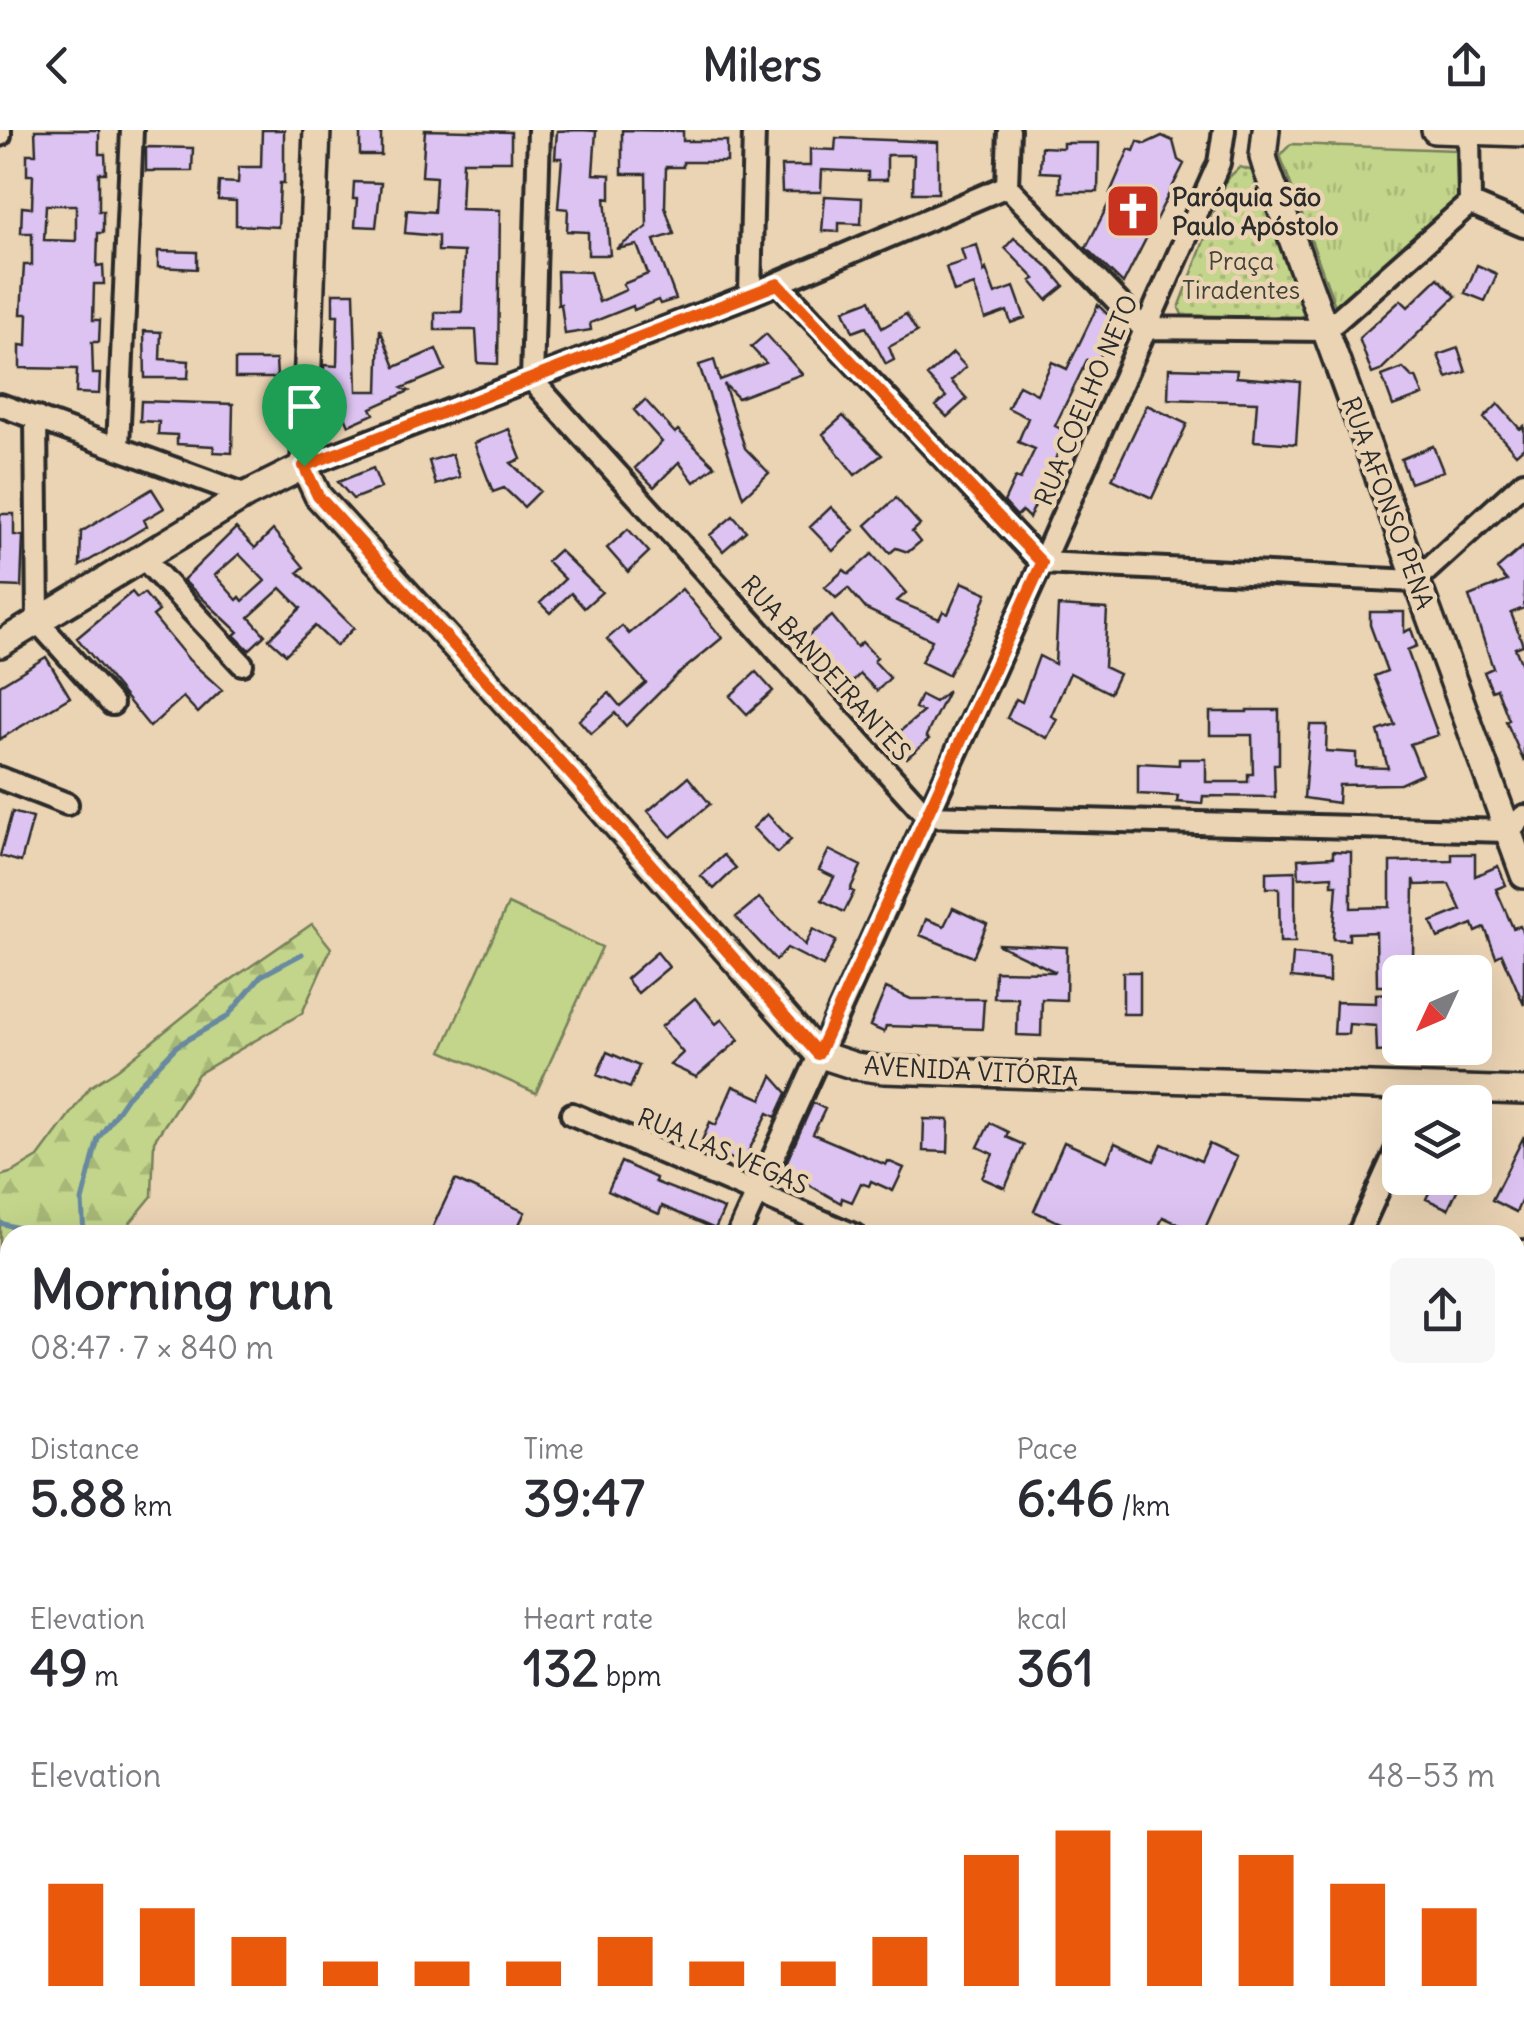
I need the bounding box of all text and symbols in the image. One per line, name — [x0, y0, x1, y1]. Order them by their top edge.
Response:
text: Milers — [702, 37, 822, 93]
icon: back — [30, 38, 85, 93]
icon: share — [1439, 38, 1494, 93]
church icon: Paróquia São Paulo Apóstolo — [1103, 181, 1163, 241]
place label: Paróquia São Paulo Apóstolo — [1172, 181, 1339, 242]
park label: Praça Tiradentes — [1182, 245, 1300, 306]
street label: RUA COELHO NETO — [1027, 290, 1145, 510]
pin — [262, 364, 347, 467]
icon: arrive — [277, 379, 332, 434]
street label: RUA AFONSO PENA — [1335, 392, 1441, 614]
street label: RUA BANDEIRANTES — [734, 569, 918, 767]
north arrow — [1382, 955, 1492, 1065]
map controls — [1382, 955, 1492, 1195]
street label: AVENIDA VITÓRIA — [863, 1049, 1079, 1093]
button: layers — [1382, 1085, 1492, 1195]
street label: RUA LAS VEGAS — [633, 1101, 813, 1201]
text: Morning run — [30, 1255, 334, 1324]
button: share — [1390, 1258, 1495, 1363]
text: 08:47 · 7 × 840 m — [30, 1327, 274, 1368]
text: Distance — [30, 1431, 139, 1467]
text: Time — [523, 1431, 584, 1467]
text: Pace — [1017, 1431, 1078, 1467]
text: 5.88 — [30, 1467, 127, 1530]
text: 39:47 — [523, 1467, 645, 1530]
text: 6:46 — [1017, 1467, 1115, 1530]
text: km — [127, 1488, 172, 1524]
text: /km — [1115, 1488, 1170, 1524]
text: Elevation — [30, 1601, 145, 1637]
text: Heart rate — [523, 1601, 653, 1637]
text: kcal — [1017, 1601, 1067, 1637]
text: 49 — [30, 1637, 88, 1700]
text: 132 — [523, 1637, 599, 1700]
text: 361 — [1017, 1637, 1094, 1700]
text: m — [88, 1658, 119, 1694]
text: bpm — [599, 1658, 662, 1694]
text: Elevation — [30, 1755, 161, 1796]
text: 48–53 m — [1368, 1755, 1495, 1796]

